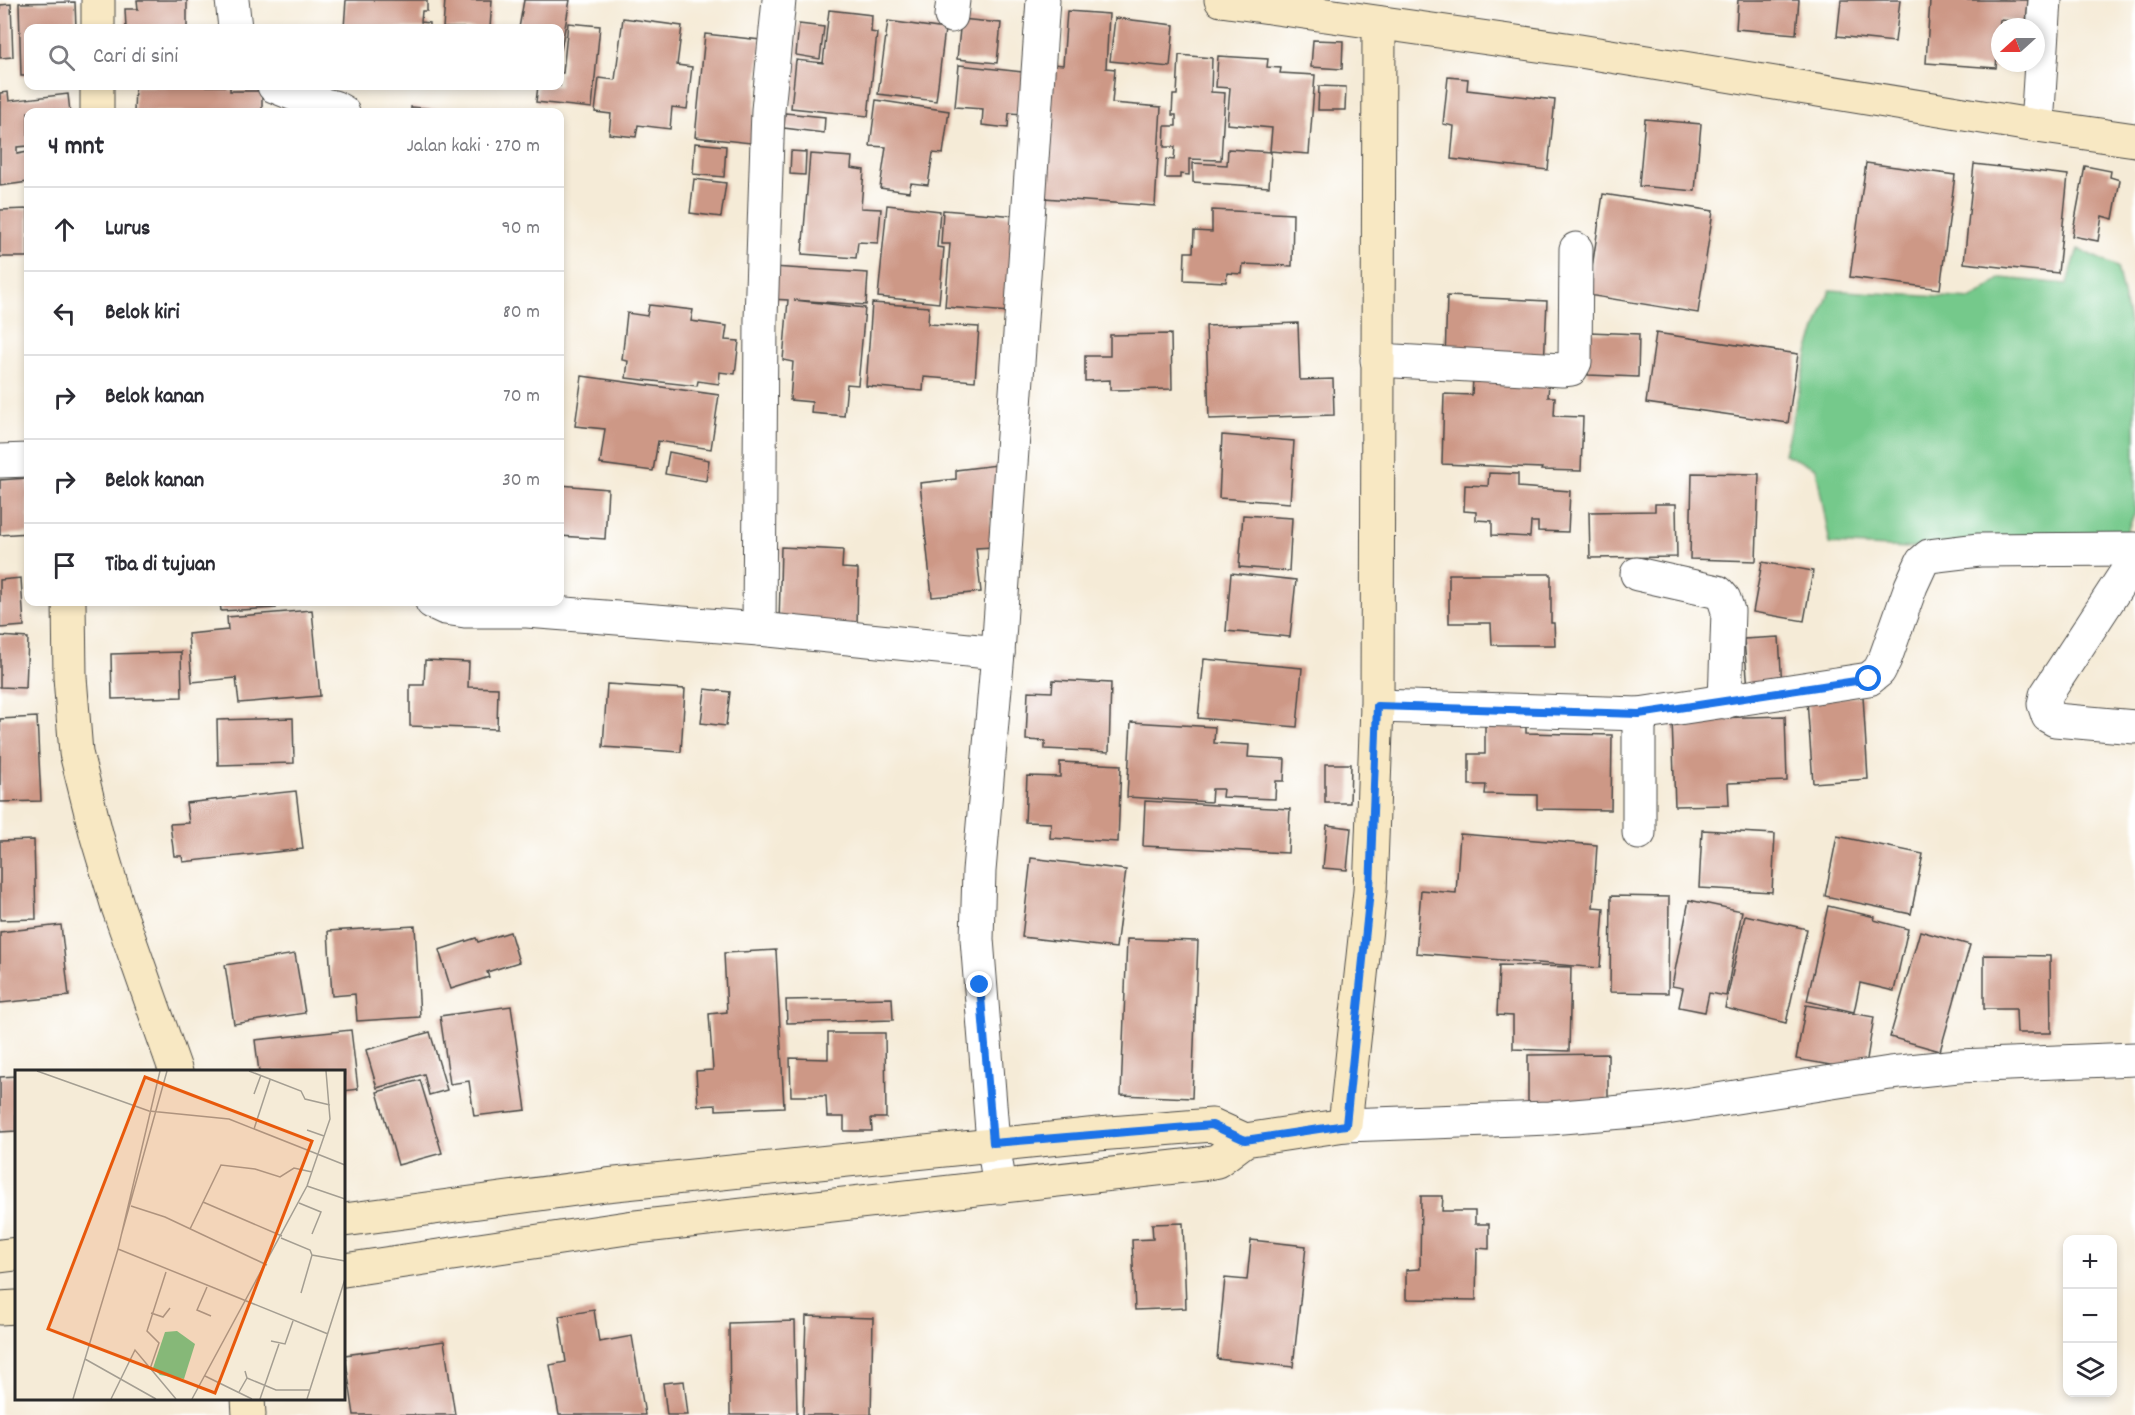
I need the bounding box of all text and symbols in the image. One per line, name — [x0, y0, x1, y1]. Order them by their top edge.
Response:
north arrow — [1991, 18, 2045, 72]
search box — [24, 24, 564, 90]
icon: search — [45, 41, 78, 74]
text: Cari di sini — [93, 42, 178, 73]
text: 4 mnt — [48, 129, 104, 166]
text: Jalan kaki · 270 m — [407, 133, 540, 161]
icon: ahead — [48, 213, 81, 246]
text: Lurus — [105, 214, 150, 245]
text: 90 m — [502, 215, 540, 243]
icon: left — [48, 297, 81, 330]
text: Belok kiri — [105, 298, 179, 329]
text: 80 m — [503, 299, 540, 327]
icon: right — [48, 381, 81, 414]
text: Belok kanan — [105, 382, 204, 413]
text: 70 m — [503, 383, 540, 411]
icon: right — [48, 465, 81, 498]
text: Belok kanan — [105, 466, 204, 497]
text: 30 m — [502, 467, 540, 495]
icon: arrive — [48, 549, 81, 582]
text: Tiba di tujuan — [105, 550, 215, 581]
route start — [1855, 665, 1881, 691]
route end — [966, 971, 992, 997]
inset map — [15, 1070, 345, 1400]
map controls — [2063, 1235, 2117, 1397]
button: + — [2063, 1235, 2117, 1289]
button: − — [2063, 1289, 2117, 1343]
button: layers — [2063, 1343, 2117, 1397]

